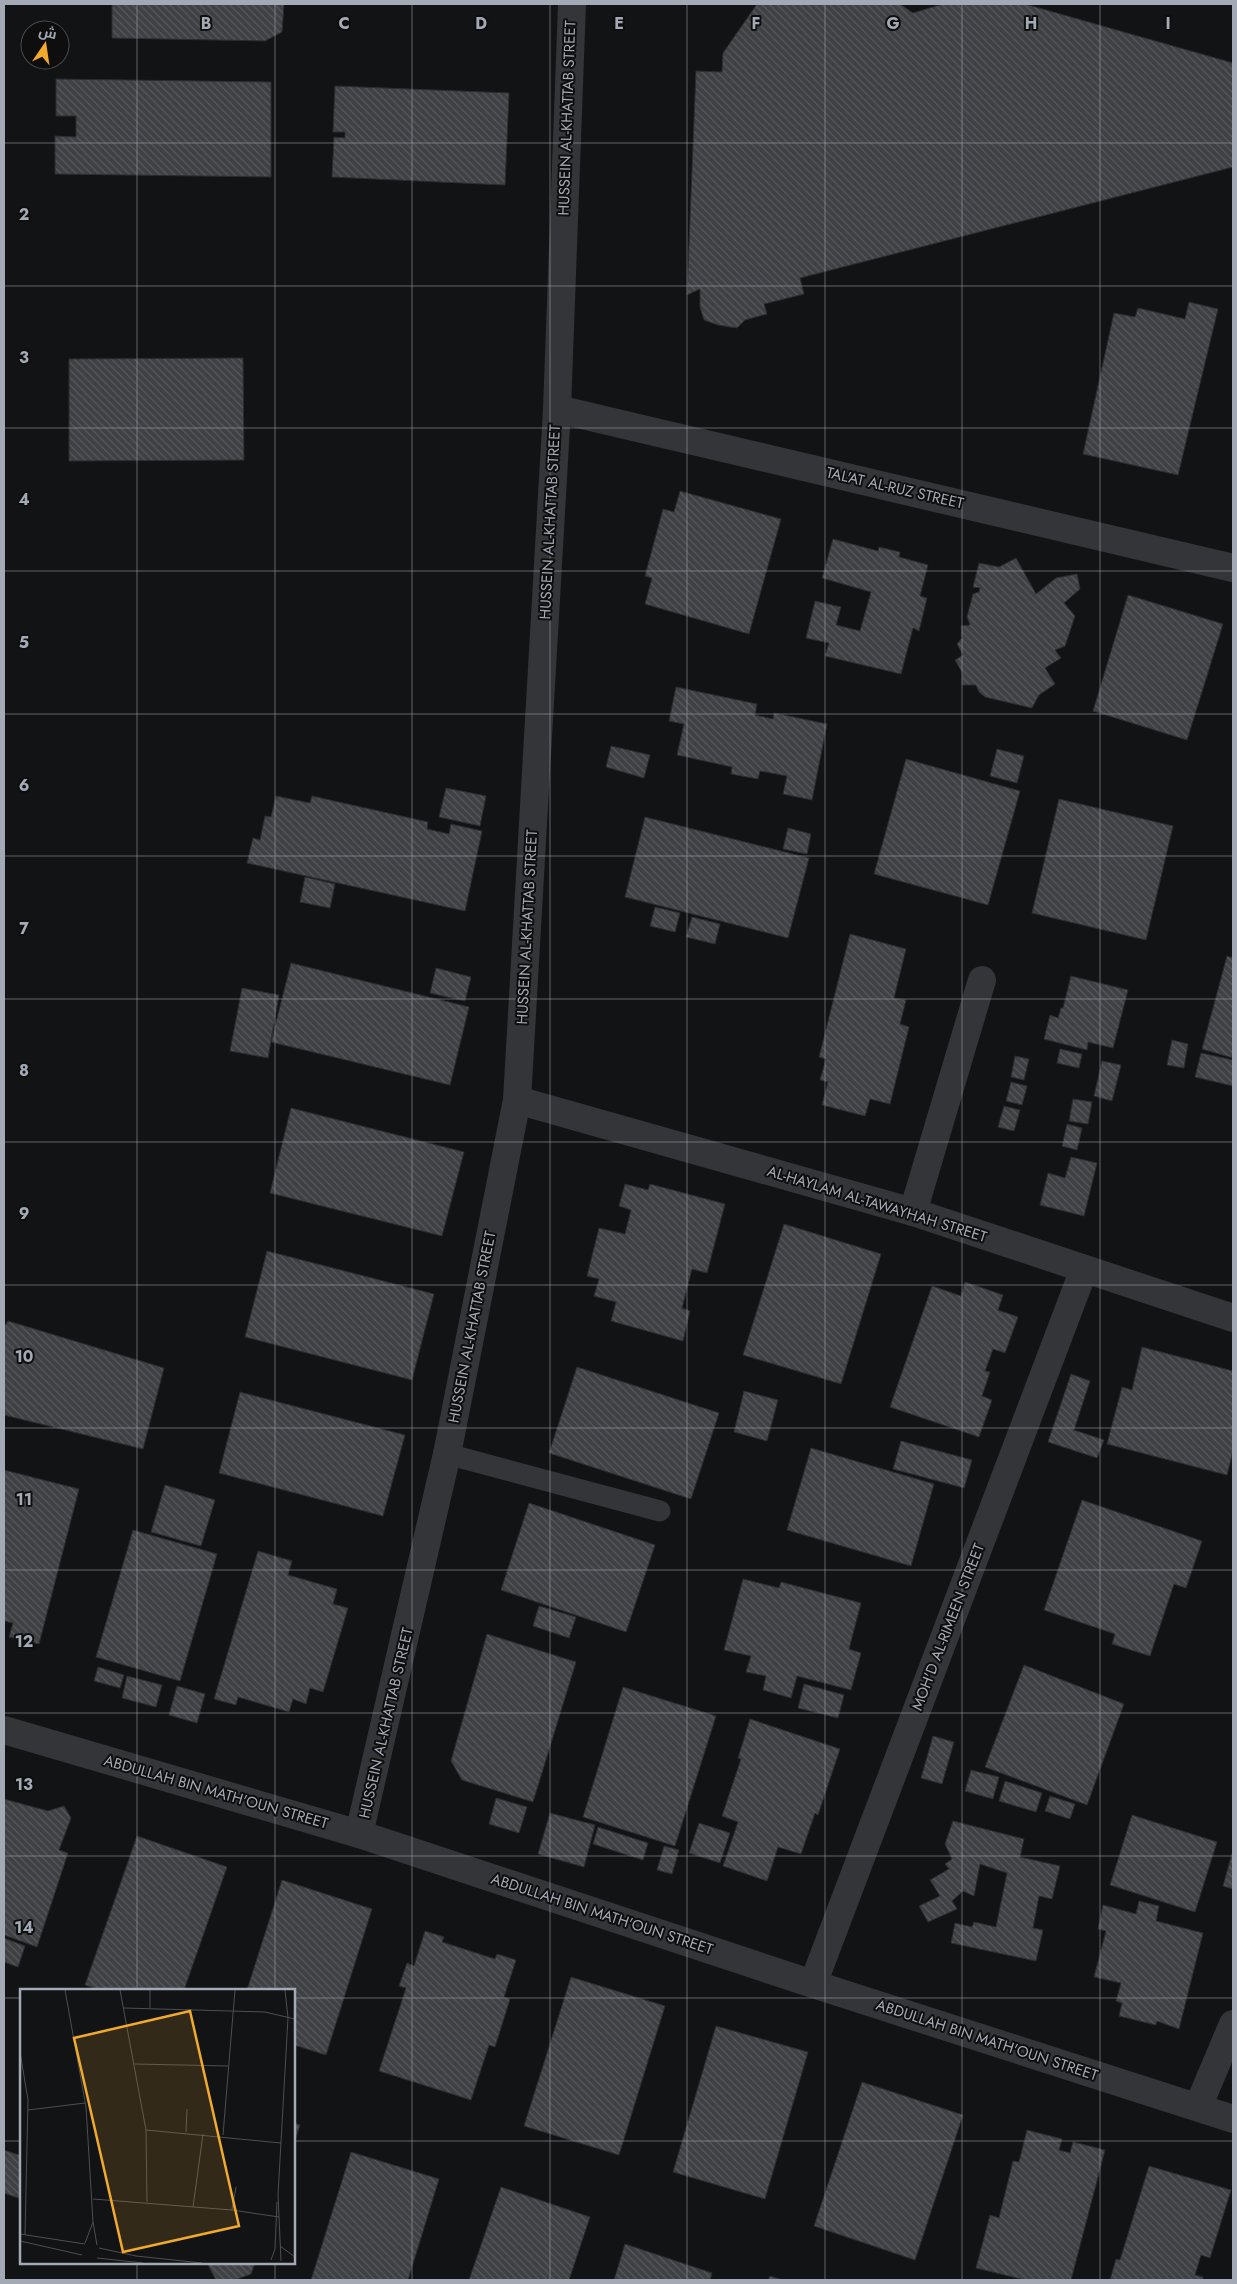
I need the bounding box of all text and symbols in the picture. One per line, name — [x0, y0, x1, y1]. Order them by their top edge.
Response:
text: B — [201, 12, 211, 35]
text: C — [338, 12, 350, 35]
text: D — [475, 12, 487, 35]
text: E — [614, 12, 624, 35]
text: F — [752, 12, 760, 35]
text: G — [886, 12, 900, 35]
text: H — [1025, 12, 1037, 35]
text: I — [1165, 12, 1171, 35]
north arrow — [20, 20, 70, 70]
street label: HUSSEIN AL-KHATTAB STREET — [553, 20, 581, 216]
text: ش — [37, 21, 59, 44]
text: 2 — [19, 203, 29, 226]
text: 3 — [19, 346, 29, 369]
street label: HUSSEIN AL-KHATTAB STREET — [534, 424, 566, 620]
street label: TAL'AT AL-RUZ STREET — [824, 461, 966, 515]
text: 4 — [18, 488, 30, 511]
text: 5 — [19, 631, 29, 654]
text: 6 — [19, 774, 29, 797]
street label: HUSSEIN AL-KHATTAB STREET — [511, 829, 543, 1025]
text: 7 — [19, 917, 29, 940]
text: 8 — [19, 1059, 29, 1082]
street label: AL-HAYLAM AL-TAWAYHAH STREET — [764, 1160, 990, 1248]
text: 9 — [19, 1202, 29, 1225]
street label: HUSSEIN AL-KHATTAB STREET — [443, 1229, 501, 1425]
text: 10 — [15, 1345, 33, 1368]
text: 11 — [16, 1488, 32, 1511]
street label: MOH'D AL-RIMEEN STREET — [906, 1540, 990, 1714]
street label: HUSSEIN AL-KHATTAB STREET — [353, 1625, 419, 1821]
text: 12 — [15, 1630, 33, 1653]
street label: ABDULLAH BIN MATH'OUN STREET — [101, 1749, 331, 1835]
text: 13 — [15, 1773, 33, 1796]
street label: ABDULLAH BIN MATH'OUN STREET — [488, 1868, 716, 1960]
text: 14 — [14, 1916, 34, 1939]
inset map — [20, 1989, 295, 2264]
street label: ABDULLAH BIN MATH'OUN STREET — [873, 1994, 1101, 2086]

